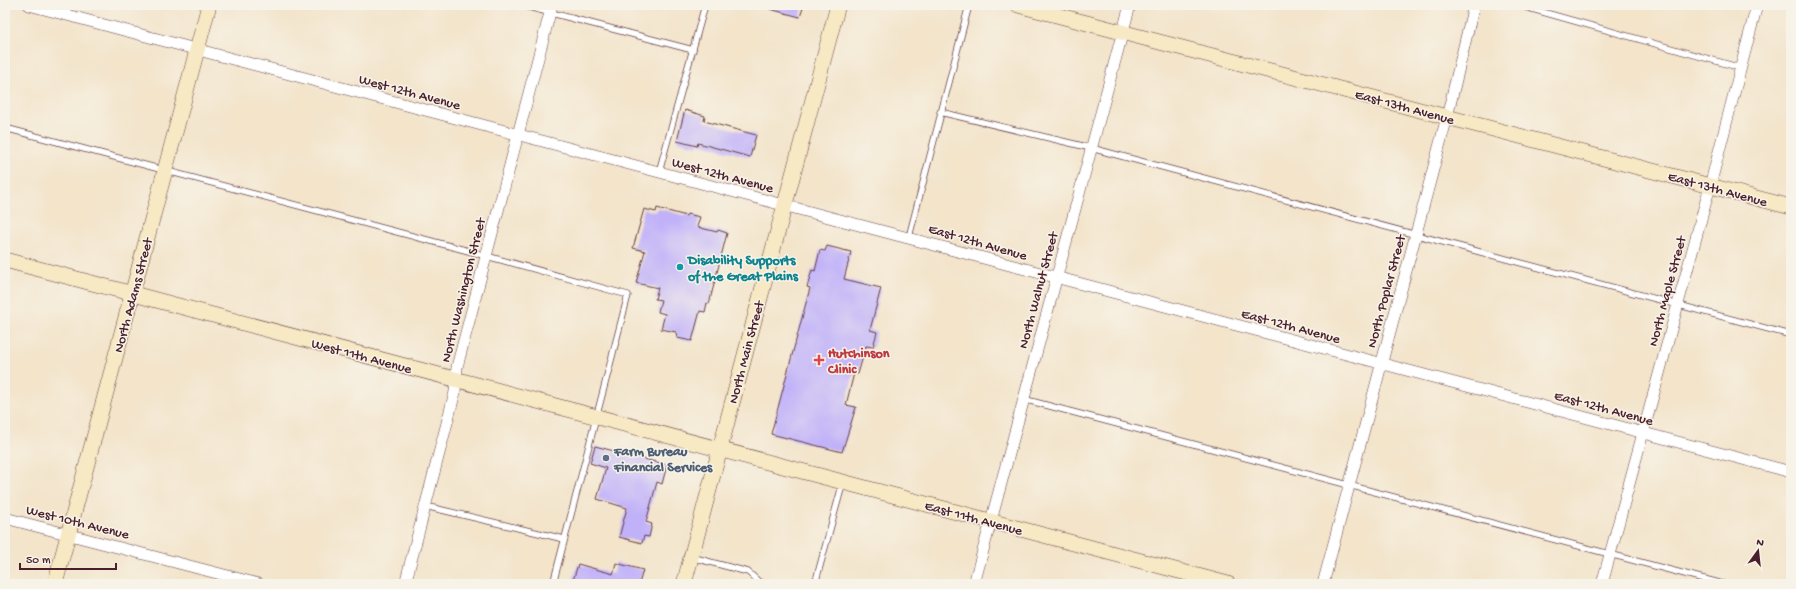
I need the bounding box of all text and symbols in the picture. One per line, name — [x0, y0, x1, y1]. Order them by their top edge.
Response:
street label: West 12th Avenue — [357, 72, 463, 115]
street label: East 13th Avenue — [1353, 87, 1457, 130]
street label: West 12th Avenue — [670, 155, 776, 198]
street label: East 13th Avenue — [1666, 169, 1770, 212]
street label: North Washington Street — [438, 215, 491, 365]
street label: East 12th Avenue — [926, 221, 1029, 266]
street label: North Walnut Street — [1016, 229, 1064, 351]
street label: North Poplar Street — [1364, 232, 1411, 350]
street label: North Maple Street — [1646, 234, 1692, 349]
street label: North Adams Street — [111, 235, 158, 355]
place label: Disability Supports of the Great Plains — [686, 253, 799, 286]
marker: Disability Supports of the Great Plains — [675, 262, 685, 272]
street label: North Main Street — [726, 298, 770, 406]
street label: East 12th Avenue — [1239, 306, 1342, 349]
street label: West 11th Avenue — [309, 336, 414, 379]
place label: Hutchinson Clinic — [827, 346, 890, 379]
marker: Hutchinson Clinic — [813, 354, 825, 366]
street label: East 12th Avenue — [1552, 388, 1655, 431]
place label: Farm Bureau Financial Services — [613, 444, 713, 477]
marker: Farm Bureau Financial Services — [601, 453, 611, 463]
street label: East 11th Avenue — [923, 498, 1025, 541]
street label: West 10th Avenue — [24, 502, 131, 545]
north arrow — [1738, 531, 1778, 571]
text: N — [1755, 537, 1765, 550]
scale bar — [20, 545, 116, 571]
text: 50 m — [26, 554, 51, 568]

